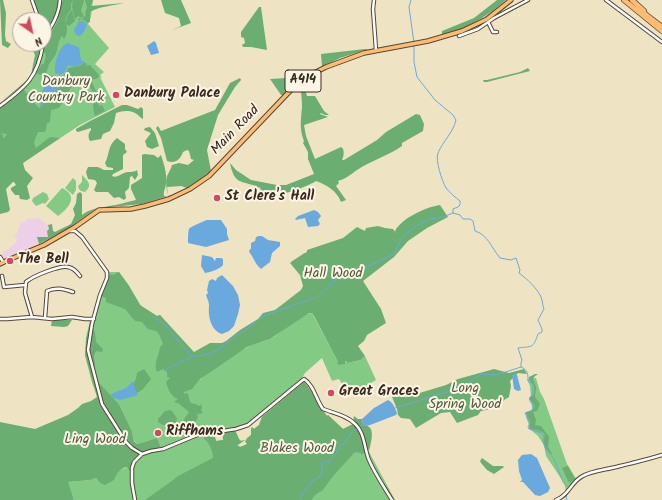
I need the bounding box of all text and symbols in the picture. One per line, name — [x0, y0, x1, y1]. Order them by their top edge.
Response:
north arrow — [12, 12, 52, 52]
text: N — [30, 32, 46, 51]
road number: A414 — [285, 70, 321, 92]
park label: Danbury Country Park — [28, 75, 104, 108]
place label: Danbury Palace — [124, 87, 220, 103]
marker: Danbury Palace — [111, 90, 121, 100]
street label: Main Road — [208, 103, 264, 159]
place label: St Clere's Hall — [225, 190, 314, 206]
marker: St Clere's Hall — [212, 193, 222, 203]
place label: The Bell — [18, 253, 69, 269]
marker: The Bell — [5, 256, 15, 266]
park label: Hall Wood — [303, 267, 363, 283]
park label: Long Spring Wood — [429, 382, 501, 414]
place label: Great Graces — [339, 385, 419, 401]
marker: Great Graces — [326, 388, 336, 398]
place label: Riffhams — [166, 425, 223, 441]
marker: Riffhams — [153, 428, 163, 438]
park label: Ling Wood — [64, 433, 126, 449]
park label: Blakes Wood — [260, 442, 334, 458]

